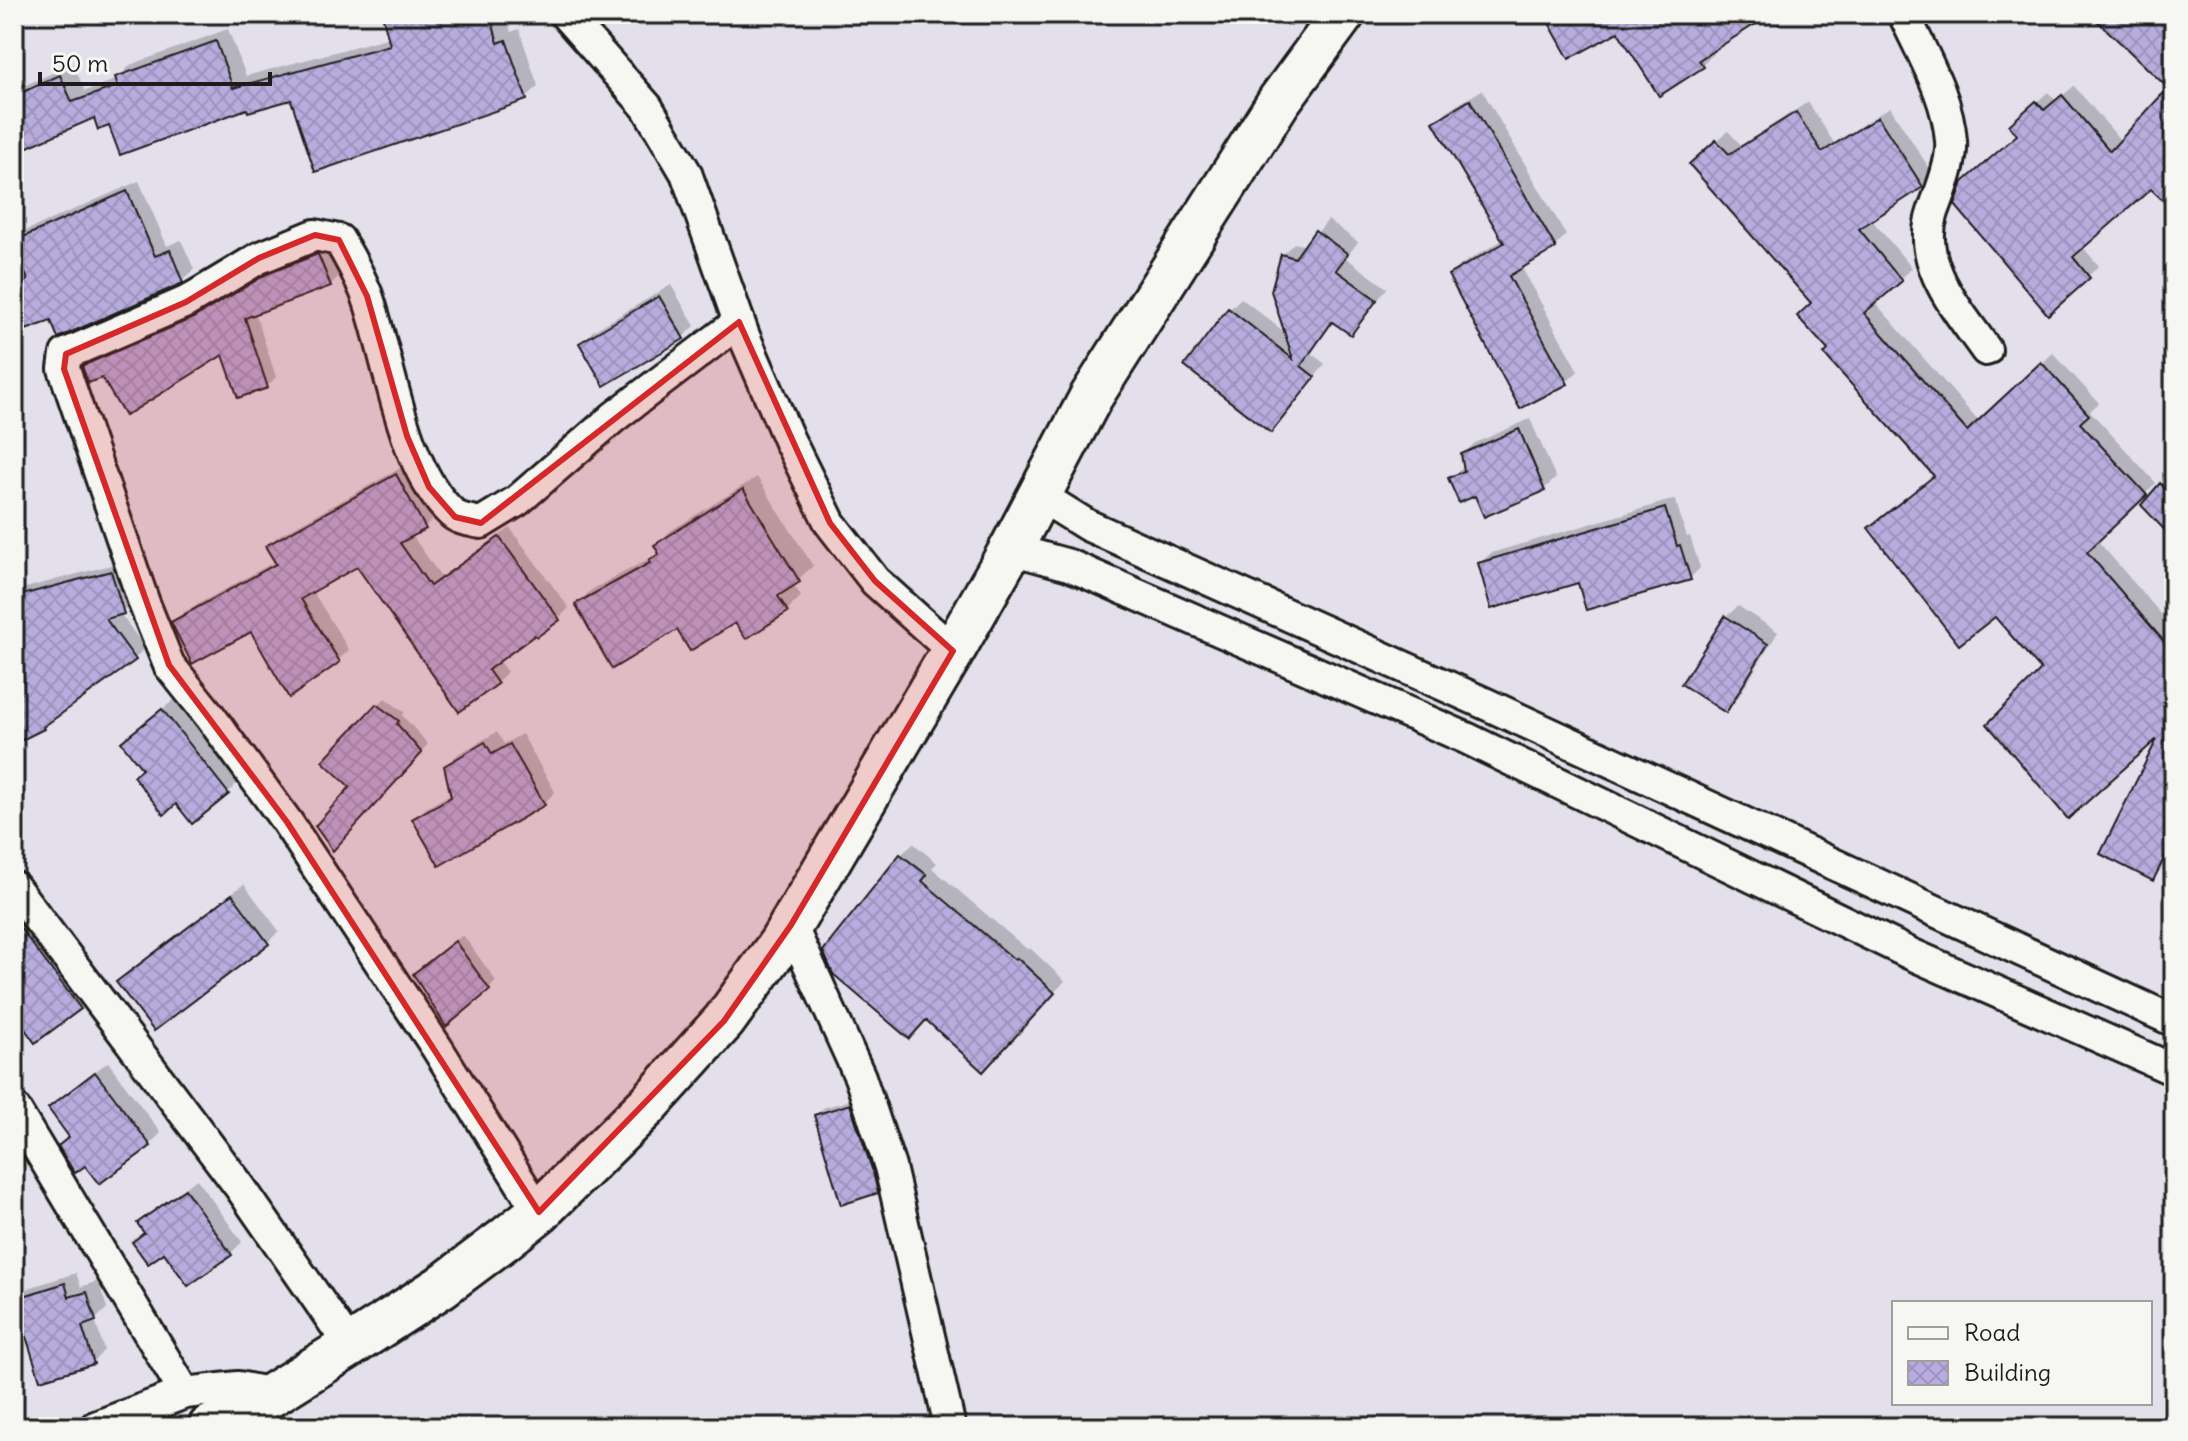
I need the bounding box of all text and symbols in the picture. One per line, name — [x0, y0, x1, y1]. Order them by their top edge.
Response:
scale bar — [40, 36, 270, 86]
text: 50 m — [52, 48, 108, 78]
legend — [1892, 1301, 2152, 1405]
text: Road — [1964, 1317, 2020, 1347]
text: Building — [1964, 1357, 2051, 1387]

